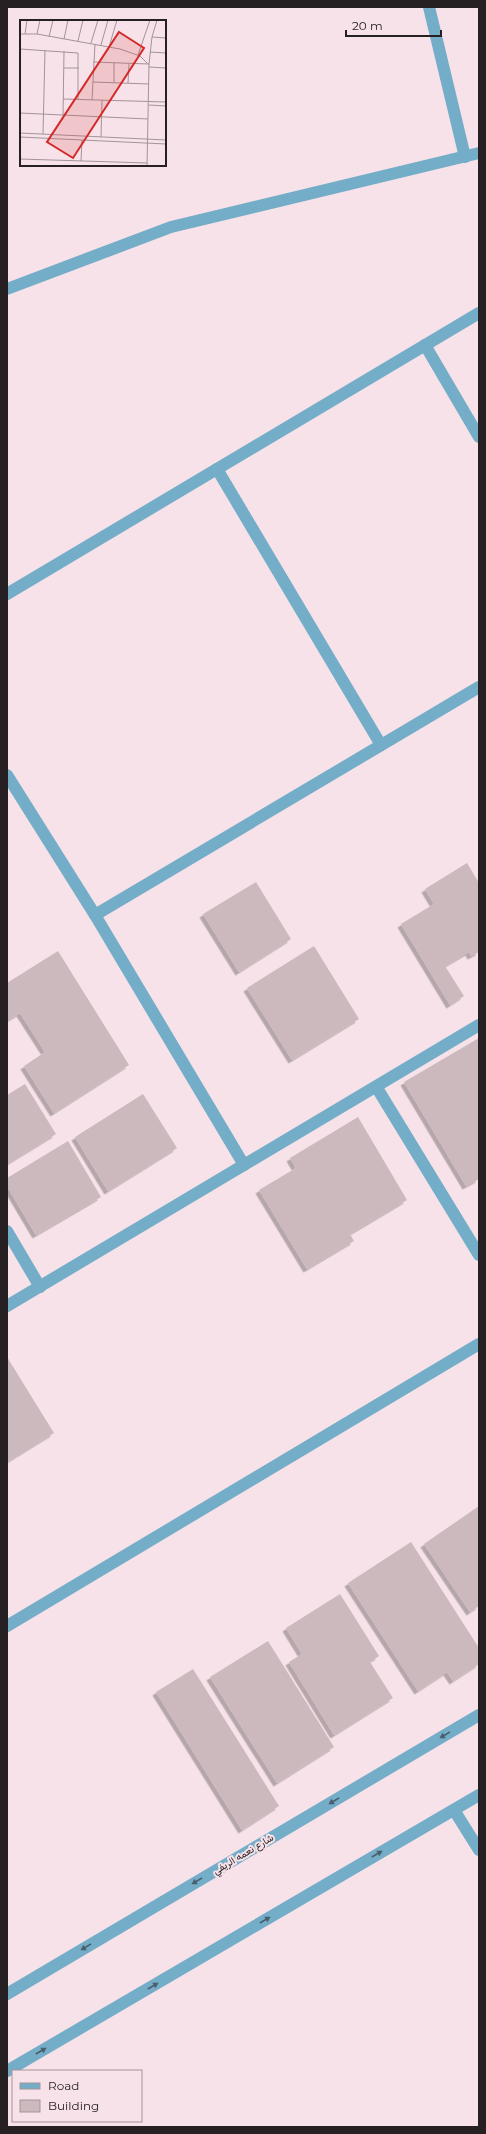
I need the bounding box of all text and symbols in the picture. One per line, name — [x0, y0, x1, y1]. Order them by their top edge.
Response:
scale bar — [346, 12, 441, 38]
text: 20 m — [352, 18, 383, 33]
inset map — [20, 20, 166, 166]
one-way arrow — [439, 1731, 451, 1738]
one-way arrow — [328, 1797, 339, 1804]
street label: شارع نعمه الريفي — [210, 1831, 277, 1879]
one-way arrow — [371, 1851, 383, 1858]
one-way arrow — [191, 1878, 203, 1885]
one-way arrow — [259, 1917, 271, 1924]
one-way arrow — [80, 1944, 92, 1951]
one-way arrow — [147, 1982, 159, 1989]
one-way arrow — [35, 2048, 47, 2055]
legend — [12, 2070, 142, 2122]
text: Road — [48, 2078, 79, 2093]
text: Building — [48, 2098, 99, 2113]

